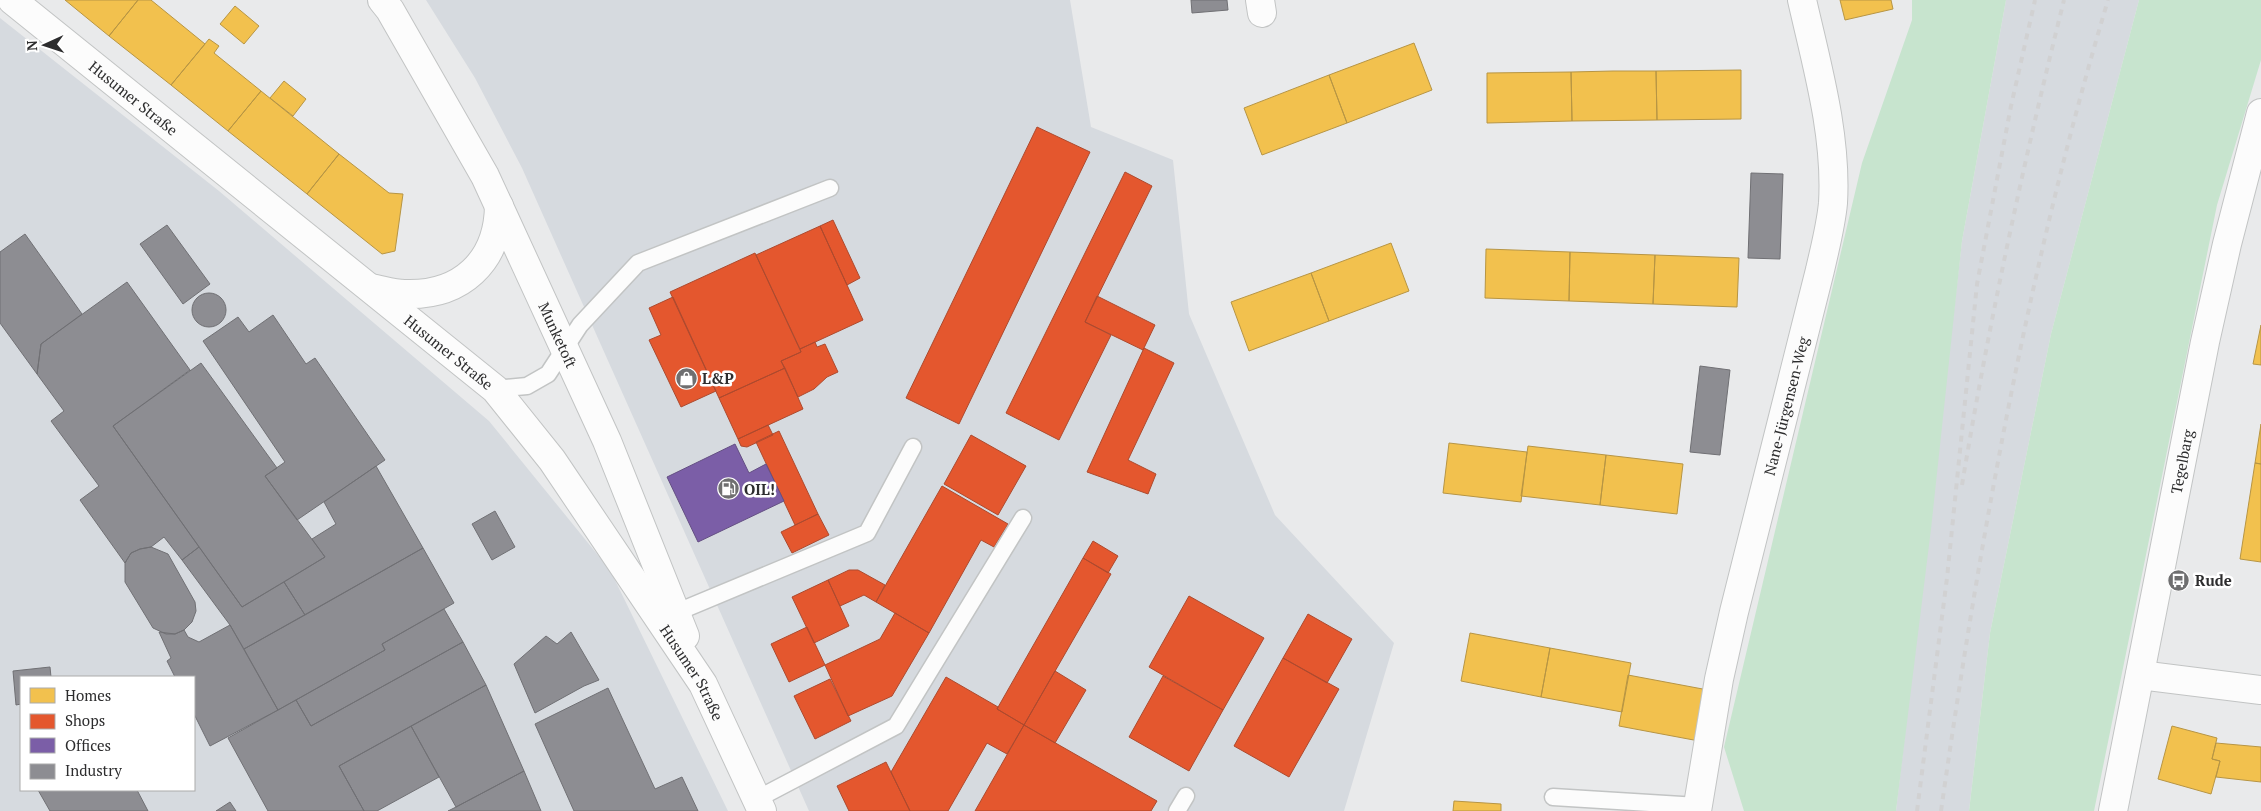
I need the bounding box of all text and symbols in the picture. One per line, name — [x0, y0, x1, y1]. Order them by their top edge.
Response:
north arrow — [20, 20, 70, 70]
text: N — [22, 40, 41, 52]
street label: Husumer Straße — [85, 56, 182, 140]
street label: Munketoft — [534, 299, 582, 371]
street label: Husumer Straße — [400, 310, 498, 394]
street label: Nane-Jürgensen-Weg — [1759, 333, 1813, 477]
shop icon: L&P — [674, 366, 698, 390]
place label: L&P — [702, 368, 734, 388]
street label: Tegelbarg — [2165, 427, 2198, 496]
fuel station icon: OIL! — [716, 477, 740, 501]
place label: OIL! — [744, 479, 775, 499]
bus stop icon: Rude — [2167, 568, 2191, 592]
place label: Rude — [2195, 570, 2232, 590]
street label: Husumer Straße — [656, 621, 728, 724]
legend — [20, 676, 195, 791]
text: Homes — [65, 685, 111, 705]
text: Shops — [65, 710, 105, 730]
text: Offices — [65, 735, 111, 755]
text: Industry — [65, 760, 122, 780]

